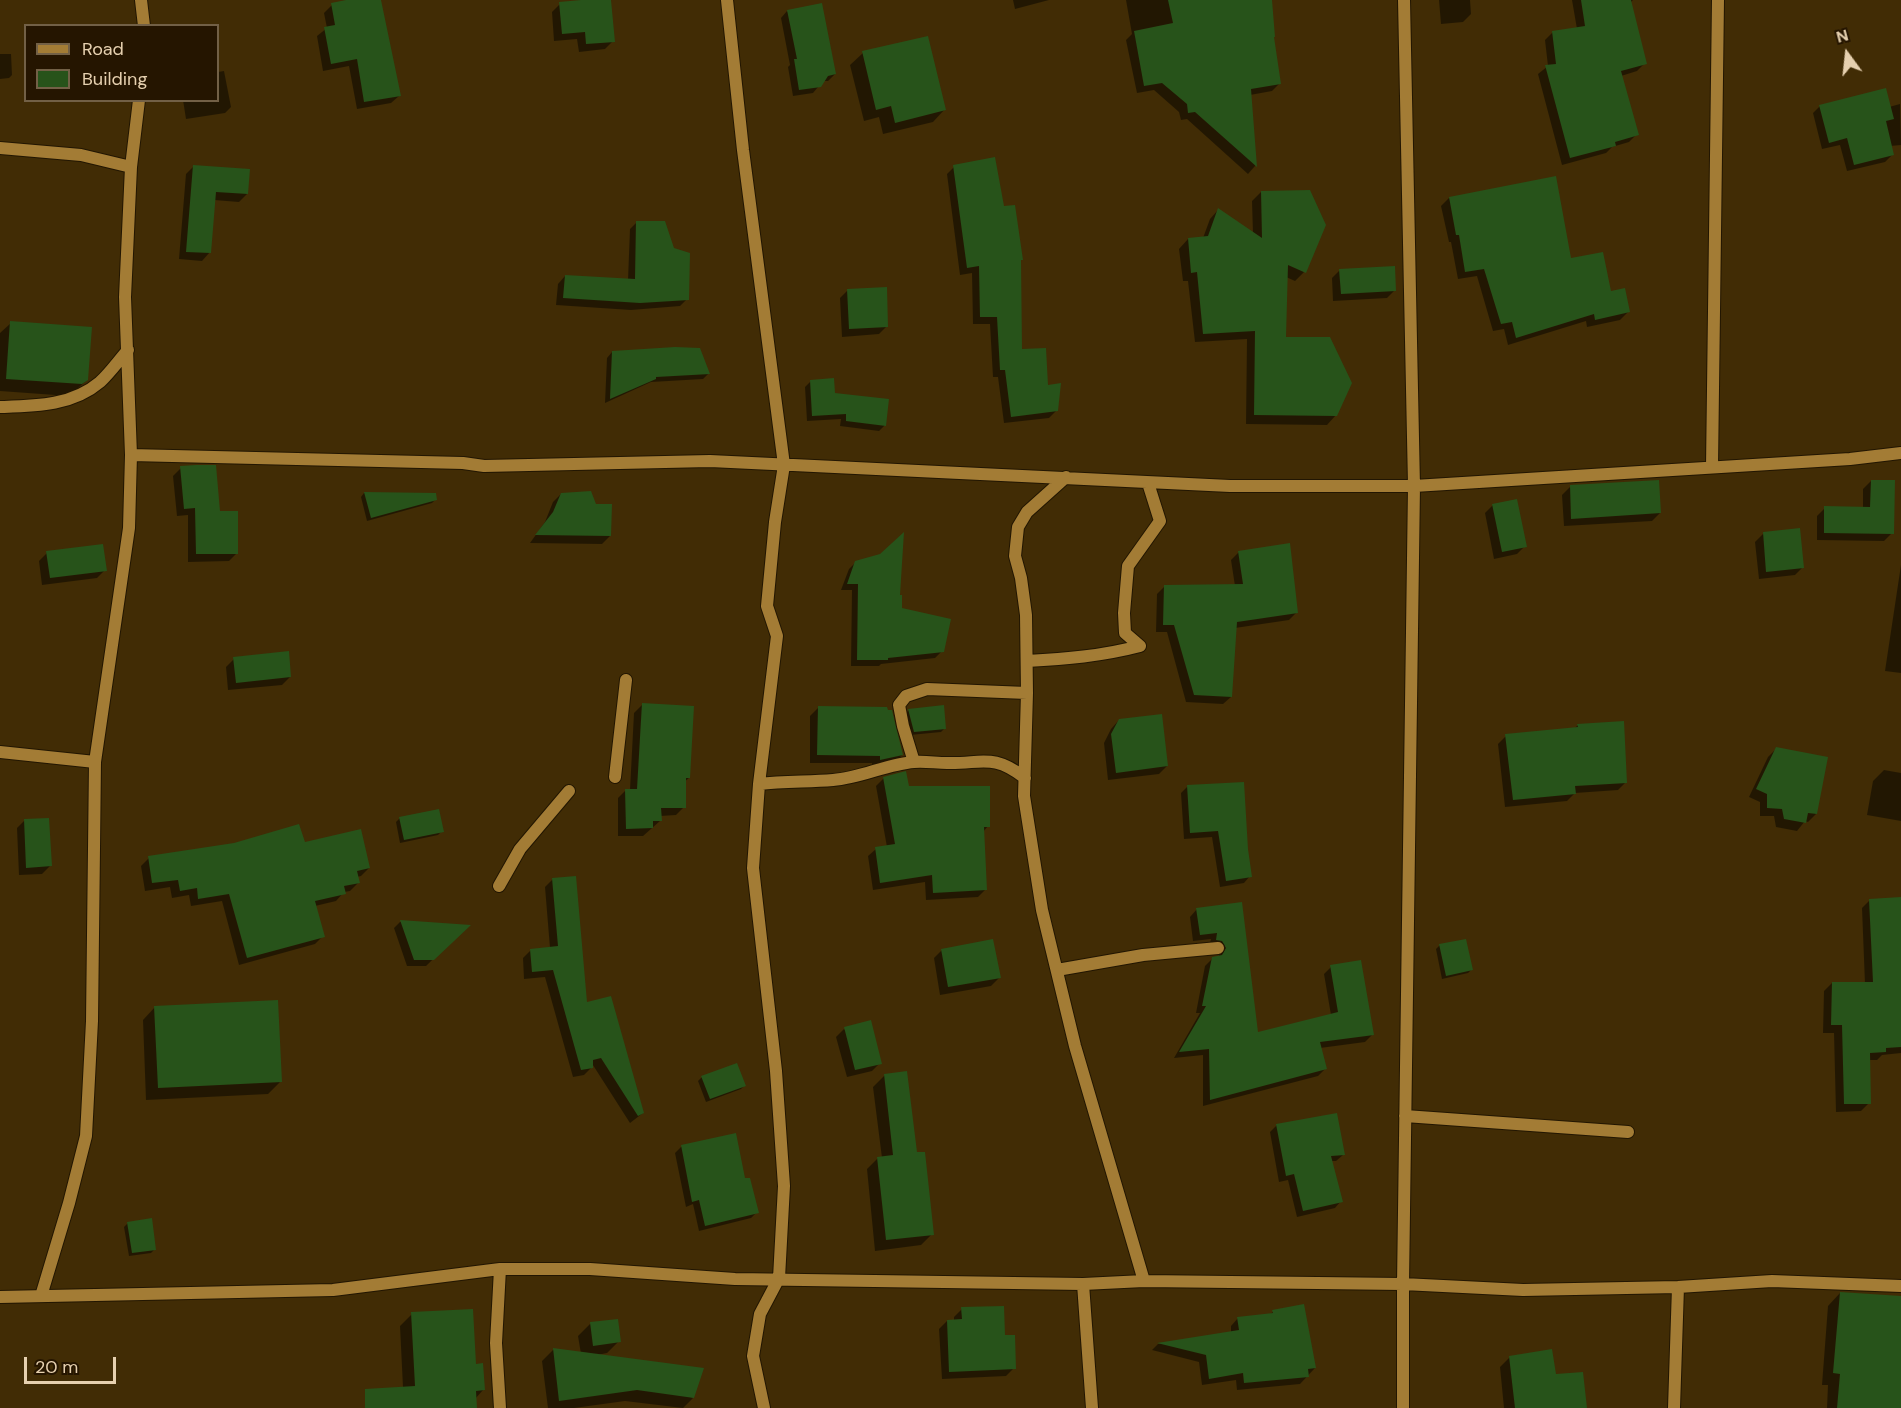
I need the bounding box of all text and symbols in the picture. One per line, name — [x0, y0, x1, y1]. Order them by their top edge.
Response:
legend — [24, 24, 219, 102]
north arrow — [1817, 24, 1877, 84]
text: N — [1834, 24, 1851, 48]
text: Road — [82, 37, 124, 61]
text: Building — [82, 67, 147, 91]
scale bar — [27, 1345, 118, 1383]
text: 20 m — [35, 1355, 78, 1379]

